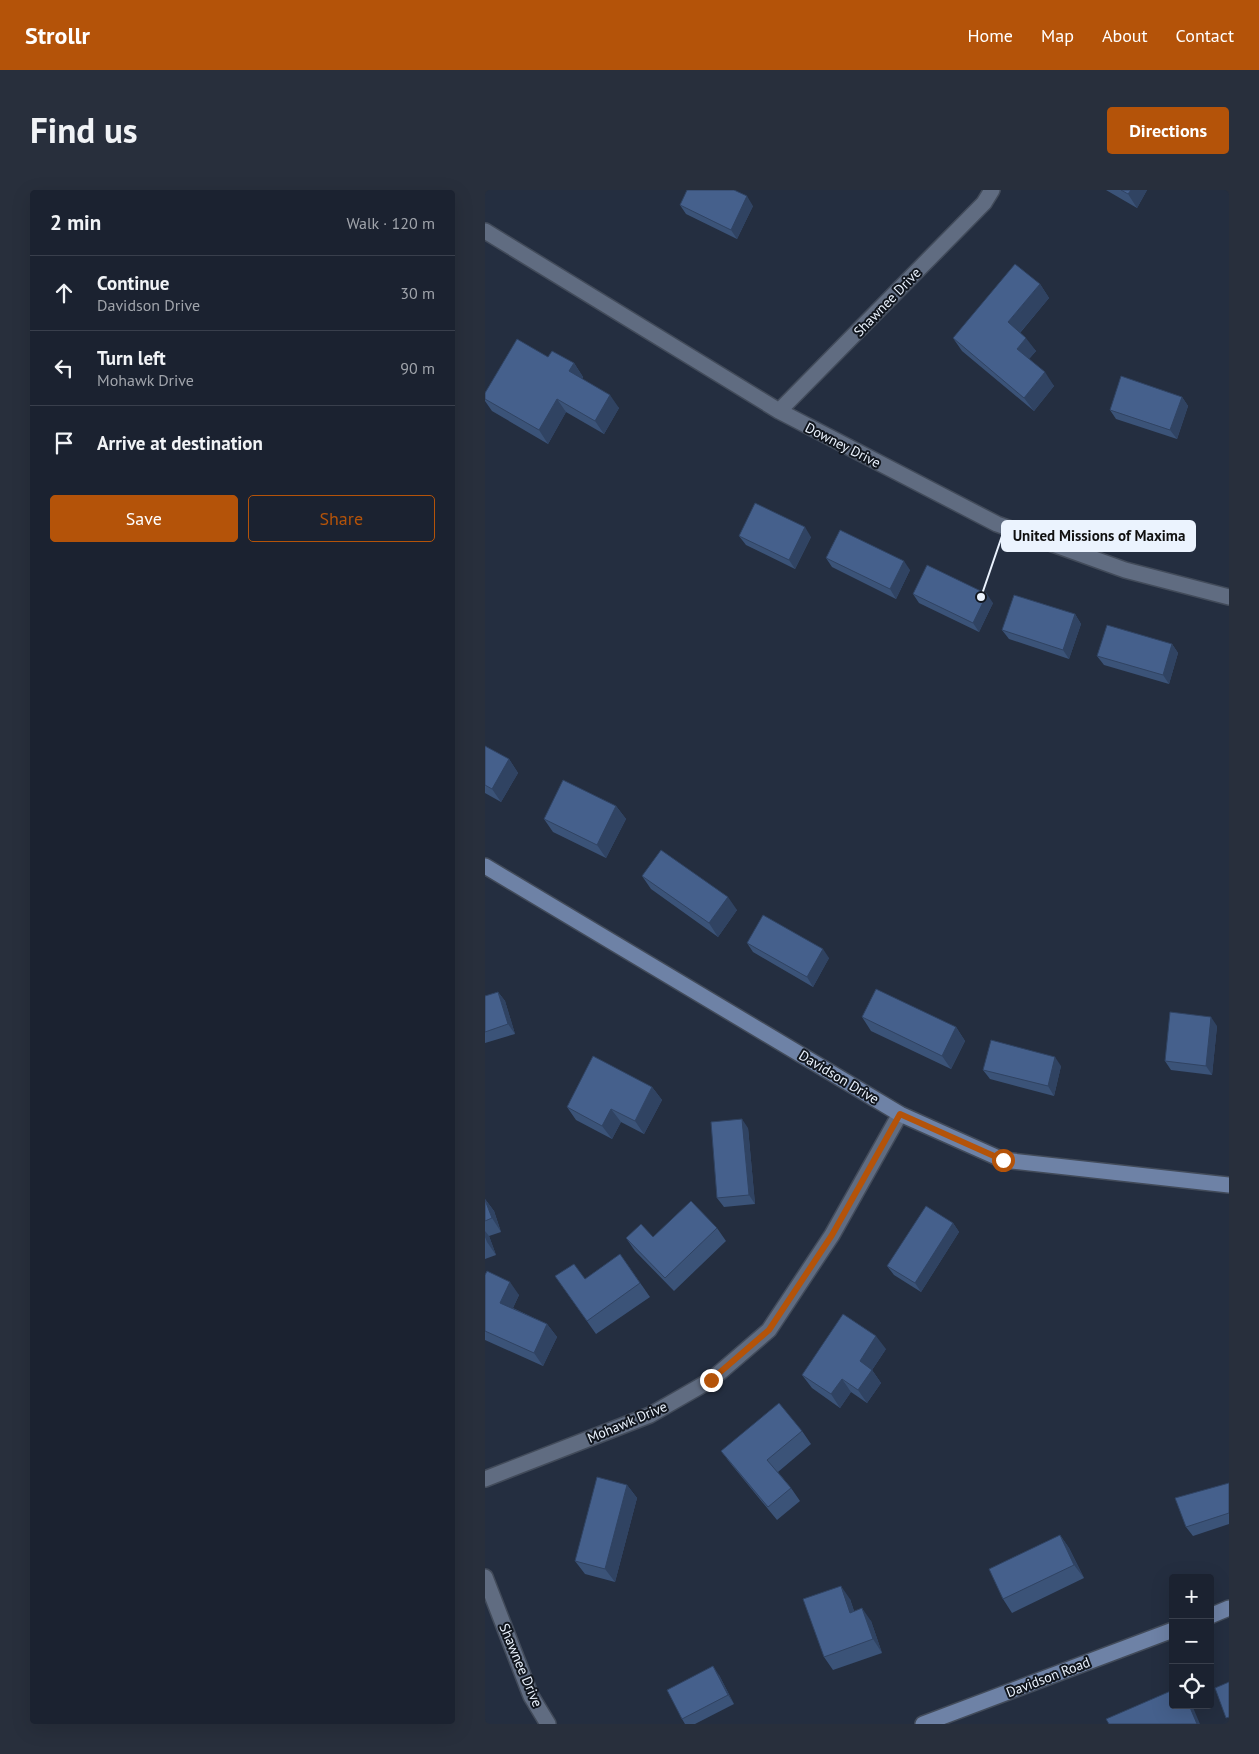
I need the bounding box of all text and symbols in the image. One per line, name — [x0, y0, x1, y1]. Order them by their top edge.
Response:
text: Strollr — [25, 20, 90, 51]
text: Home — [967, 24, 1013, 47]
text: Map — [1041, 24, 1074, 47]
text: About — [1102, 24, 1148, 47]
text: Contact — [1176, 24, 1234, 47]
text: Find us — [30, 107, 138, 153]
button: Directions — [1107, 107, 1229, 154]
text: 2 min — [50, 209, 101, 236]
text: Walk · 120 m — [346, 213, 435, 233]
street label: Shawnee Drive — [850, 264, 924, 340]
text: Continue — [97, 271, 169, 295]
icon: ahead — [50, 279, 78, 307]
text: 30 m — [400, 283, 435, 303]
text: Davidson Drive — [97, 295, 200, 315]
text: Turn left — [97, 346, 166, 370]
icon: left — [50, 354, 78, 382]
text: 90 m — [400, 358, 435, 378]
text: Mohawk Drive — [97, 370, 194, 390]
street label: Downey Drive — [802, 418, 884, 472]
icon: arrive — [50, 429, 78, 457]
text: Arrive at destination — [97, 431, 263, 455]
button: Save — [50, 495, 238, 542]
button: Share — [248, 495, 435, 542]
callout: United Missions of Maxima — [1002, 521, 1195, 551]
text: United Missions of Maxima — [1013, 526, 1185, 545]
street label: Davidson Drive — [796, 1046, 882, 1108]
route start — [992, 1149, 1015, 1172]
route end — [700, 1369, 723, 1392]
street label: Mohawk Drive — [584, 1397, 670, 1447]
map controls — [1169, 1574, 1214, 1709]
button: + — [1169, 1574, 1214, 1619]
button: − — [1169, 1619, 1214, 1664]
street label: Shawnee Drive — [495, 1620, 547, 1710]
street label: Davidson Road — [1003, 1653, 1093, 1701]
button: locate — [1169, 1664, 1214, 1709]

